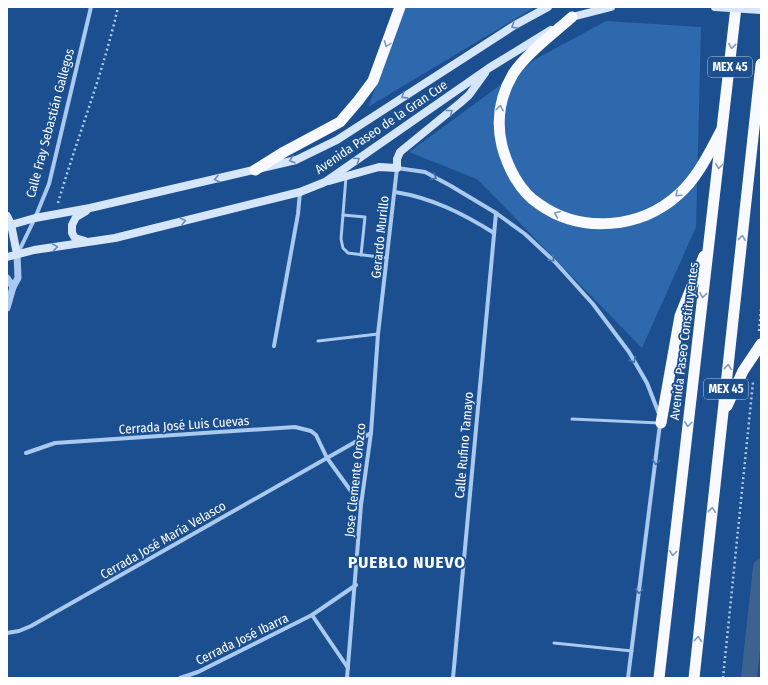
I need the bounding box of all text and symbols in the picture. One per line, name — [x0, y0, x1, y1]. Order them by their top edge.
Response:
one-way arrow — [511, 22, 518, 29]
one-way arrow — [383, 40, 391, 47]
one-way arrow — [728, 43, 737, 49]
street label: Calle Fray Sebastián Gallegos — [23, 46, 77, 199]
road number: MEX 45 — [708, 57, 752, 77]
street label: Avenida Paseo de la Gran Cue — [312, 77, 450, 177]
one-way arrow — [401, 92, 408, 99]
one-way arrow — [496, 105, 504, 111]
one-way arrow — [445, 109, 452, 116]
one-way arrow — [288, 155, 295, 164]
one-way arrow — [353, 157, 360, 165]
one-way arrow — [714, 163, 723, 169]
one-way arrow — [430, 172, 437, 180]
one-way arrow — [214, 174, 220, 182]
one-way arrow — [675, 189, 683, 197]
street label: Gerardo Murillo — [368, 195, 392, 279]
one-way arrow — [554, 211, 561, 219]
one-way arrow — [179, 217, 186, 225]
one-way arrow — [737, 235, 746, 241]
one-way arrow — [52, 243, 58, 252]
one-way arrow — [547, 254, 555, 262]
street label: Avenida Paseo Constituyentes — [667, 261, 701, 421]
one-way arrow — [699, 292, 708, 298]
one-way arrow — [629, 356, 636, 363]
one-way arrow — [723, 364, 732, 370]
road number: MEX 45 — [704, 379, 748, 399]
street label: Calle Rufino Tamayo — [452, 391, 476, 499]
street label: Cerrada José Luis Cuevas — [118, 413, 250, 437]
one-way arrow — [684, 421, 693, 427]
street label: Jose Clemente Orozco — [342, 422, 368, 538]
one-way arrow — [652, 459, 661, 465]
street label: Cerrada José María Velasco — [98, 498, 229, 582]
one-way arrow — [708, 507, 717, 513]
one-way arrow — [669, 550, 678, 556]
district label: PUEBLO NUEVO — [348, 552, 466, 573]
one-way arrow — [635, 588, 644, 594]
street label: Cerrada José Ibarra — [193, 610, 291, 668]
one-way arrow — [693, 636, 702, 642]

